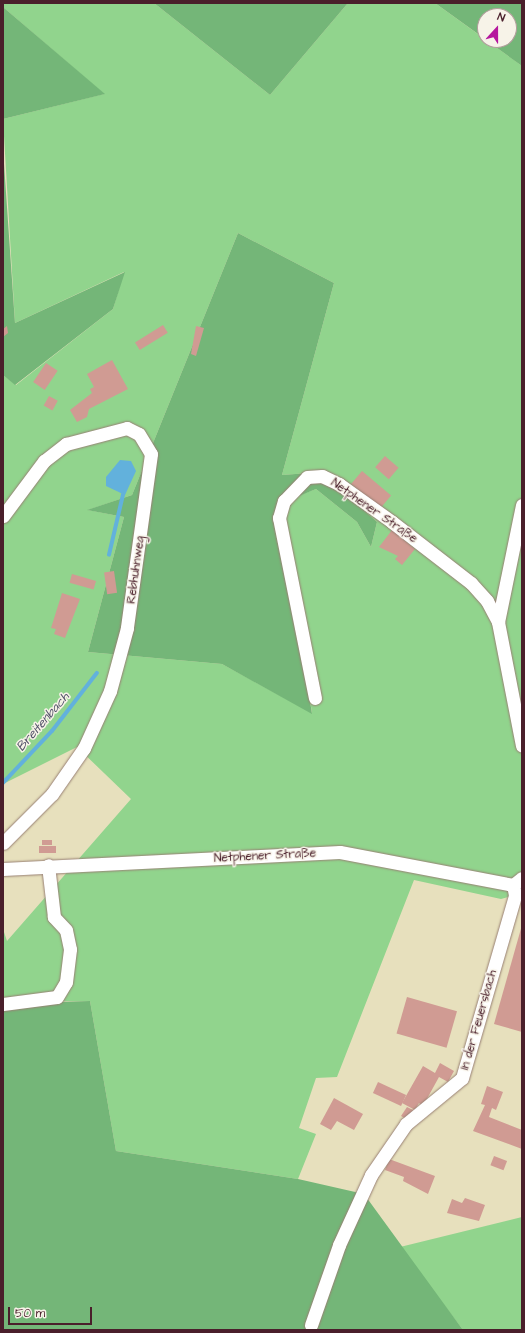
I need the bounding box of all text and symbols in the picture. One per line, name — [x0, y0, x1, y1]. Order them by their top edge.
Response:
north arrow — [477, 8, 517, 48]
text: N — [495, 9, 507, 26]
street label: Netphener Straße — [328, 476, 420, 546]
street label: Rebhuhnweg — [124, 535, 148, 605]
water label: Breitenbach — [13, 689, 73, 755]
street label: Netphener Straße — [214, 846, 316, 866]
street label: In der Feuersbach — [458, 968, 500, 1072]
scale bar — [10, 1299, 94, 1325]
text: 50 m — [15, 1305, 45, 1322]

